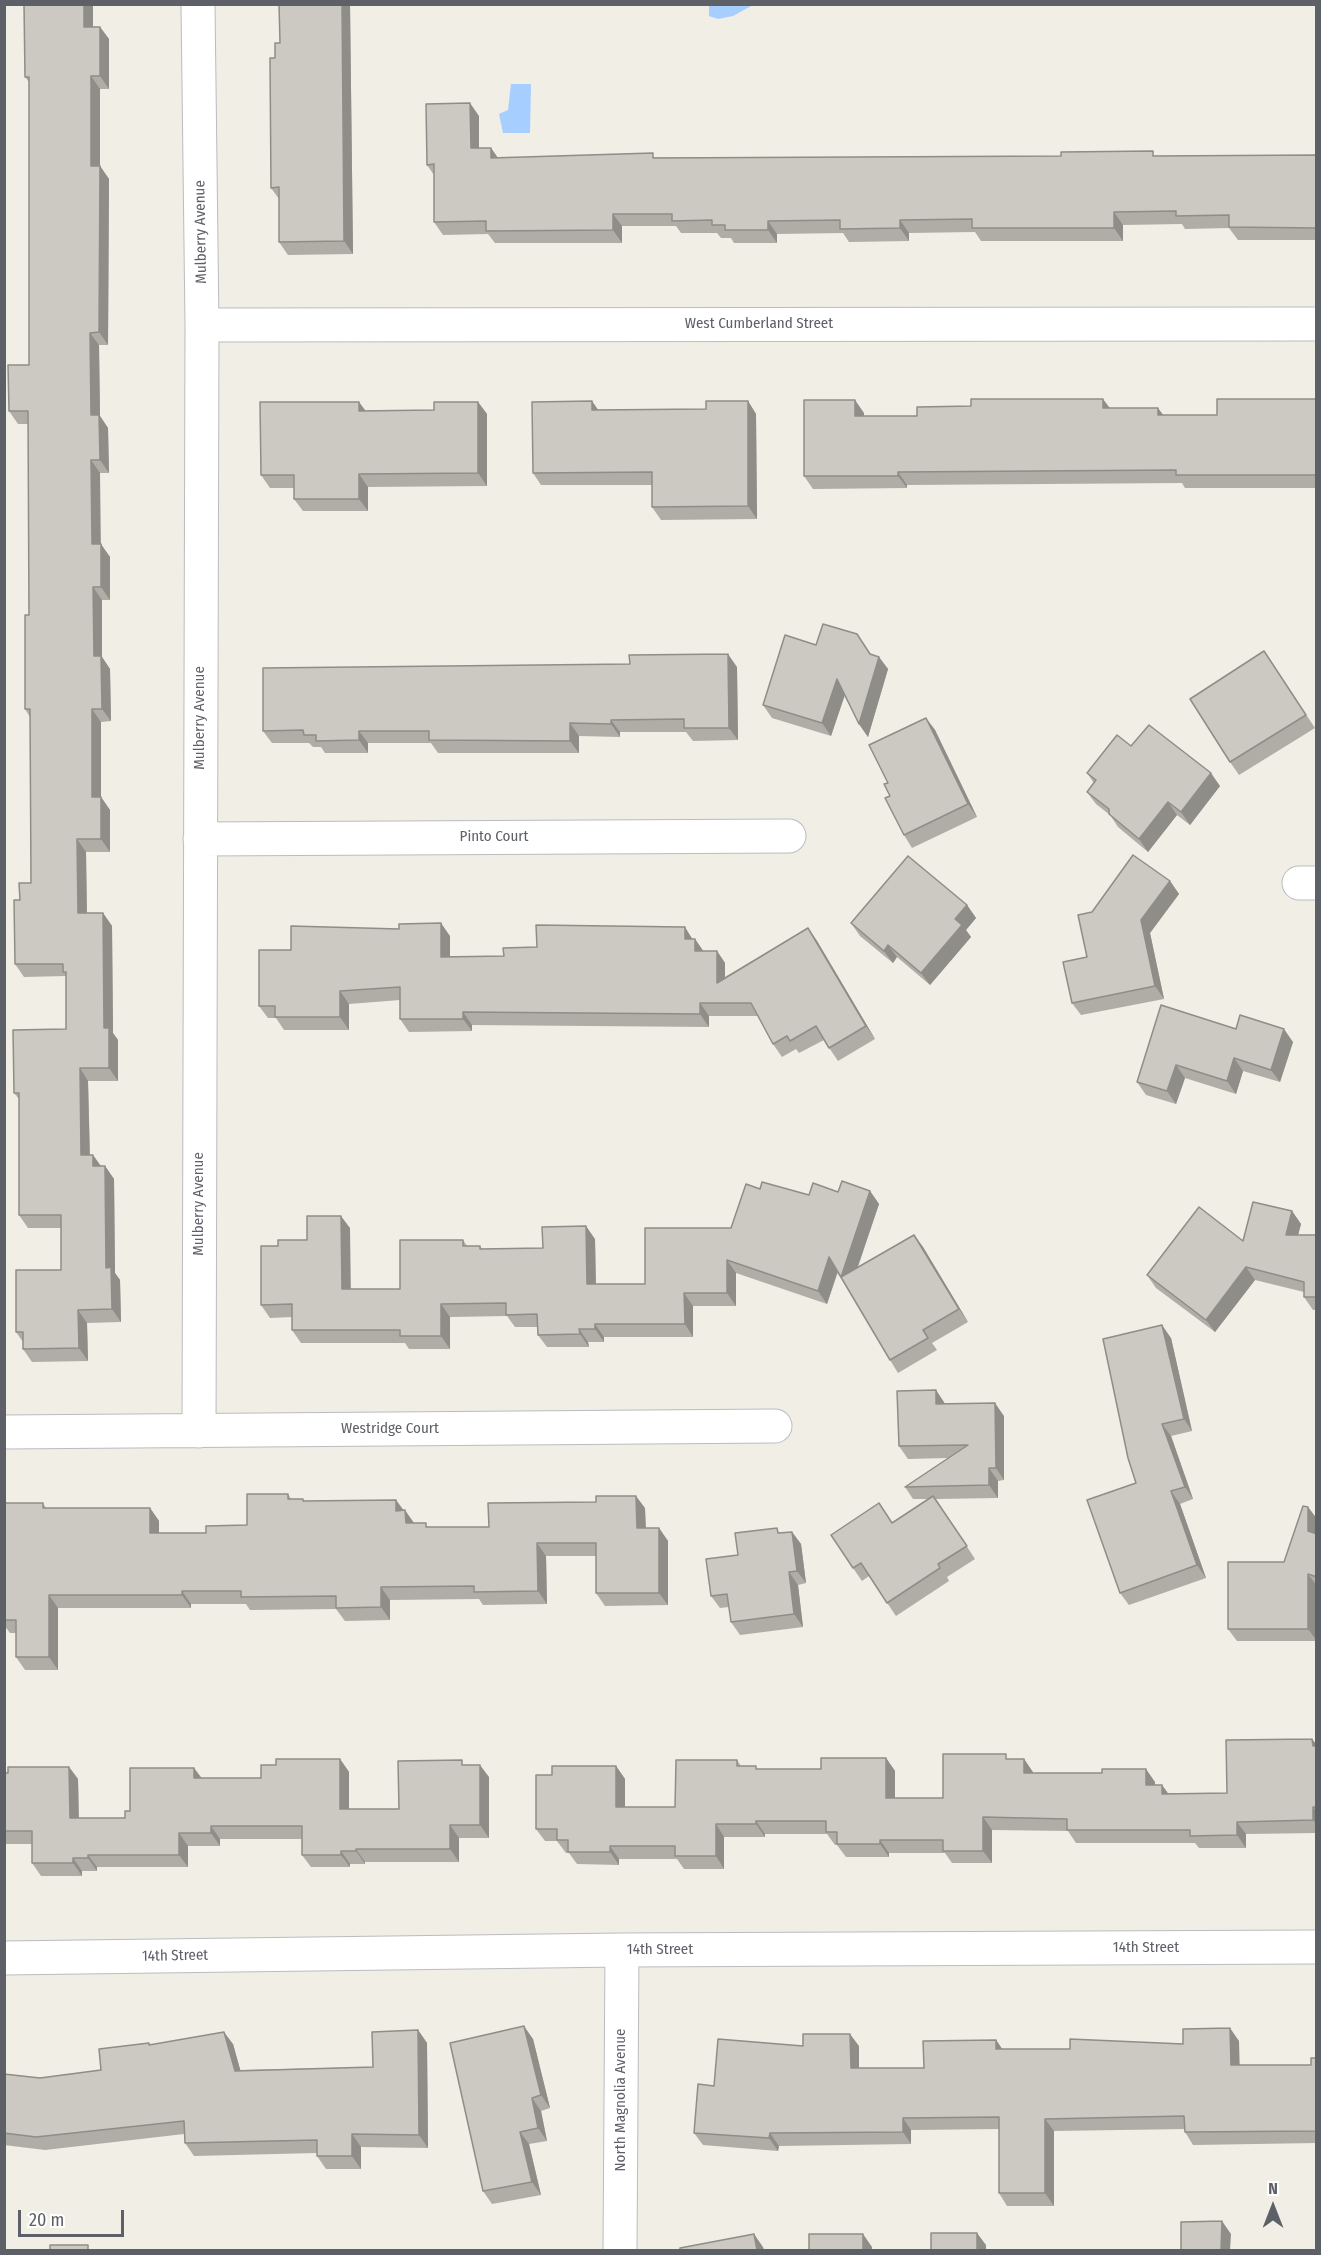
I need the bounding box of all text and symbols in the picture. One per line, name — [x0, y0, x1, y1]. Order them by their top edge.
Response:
street label: Mulberry Avenue — [191, 180, 211, 284]
street label: West Cumberland Street — [685, 315, 833, 333]
street label: Mulberry Avenue — [191, 666, 209, 770]
street label: Pinto Court — [460, 828, 528, 846]
street label: Mulberry Avenue — [190, 1152, 208, 1256]
street label: Westridge Court — [341, 1420, 439, 1438]
street label: 14th Street — [1113, 1939, 1179, 1957]
street label: 14th Street — [627, 1941, 693, 1959]
street label: 14th Street — [142, 1946, 208, 1966]
street label: North Magnolia Avenue — [612, 2029, 630, 2171]
north arrow — [1243, 2177, 1303, 2237]
text: N — [1268, 2179, 1278, 2198]
scale bar — [21, 2198, 128, 2236]
text: 20 m — [29, 2209, 64, 2231]

